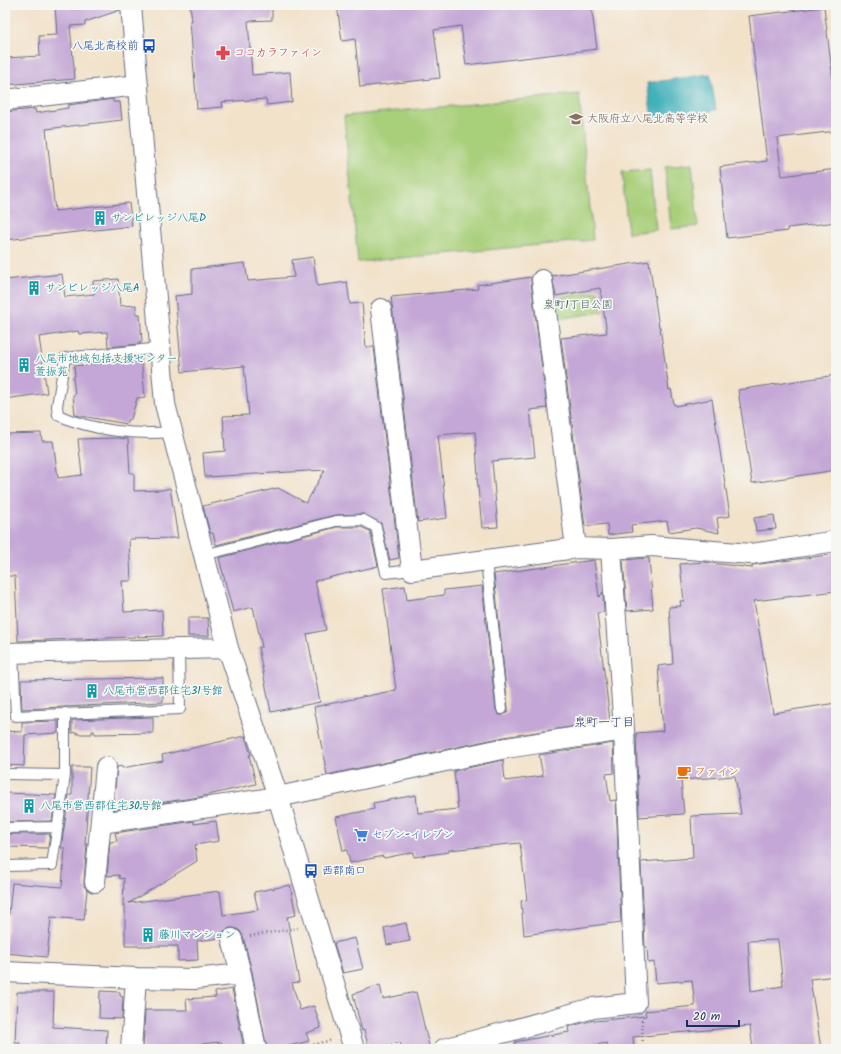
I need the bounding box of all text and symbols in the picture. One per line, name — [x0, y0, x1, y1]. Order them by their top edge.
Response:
place label: 八尾北高校前 — [72, 37, 138, 55]
bus stop icon: 八尾北高校前 — [141, 38, 157, 54]
place label: ココカラファイン — [234, 44, 322, 62]
pharmacy icon: ココカラファイン — [215, 45, 231, 61]
place label: 大阪府立八尾北高等学校 — [587, 110, 708, 128]
school or university icon: 大阪府立八尾北高等学校 — [568, 111, 584, 127]
place label: サンビレッジ八尾D — [111, 209, 206, 227]
building icon: サンビレッジ八尾D — [92, 210, 108, 226]
place label: サンビレッジ八尾A — [45, 279, 140, 297]
building icon: サンビレッジ八尾A — [26, 280, 42, 296]
park label: 泉町1丁目公園 — [543, 296, 613, 314]
place label: 八尾市地域包括支援センター 萱振苑 — [35, 350, 178, 381]
building icon: 八尾市地域包括支援センター 萱振苑 — [16, 357, 32, 373]
place label: 八尾市営西郡住宅31号館 — [103, 682, 223, 700]
building icon: 八尾市営西郡住宅31号館 — [84, 683, 100, 699]
district label: 泉町一丁目 — [574, 713, 634, 732]
place label: ファイン — [695, 763, 739, 781]
cafe icon: ファイン — [676, 764, 692, 780]
place label: 八尾市営西郡住宅30号館 — [40, 797, 162, 815]
building icon: 八尾市営西郡住宅30号館 — [21, 798, 37, 814]
place label: セブン-イレブン — [372, 826, 454, 844]
supermarket icon: セブン-イレブン — [353, 827, 369, 843]
place label: 西郡南口 — [322, 862, 366, 880]
bus stop icon: 西郡南口 — [303, 863, 319, 879]
place label: 藤川マンション — [159, 926, 236, 944]
building icon: 藤川マンション — [140, 927, 156, 943]
scale bar — [687, 1002, 739, 1028]
text: 20 m — [693, 1007, 721, 1026]

